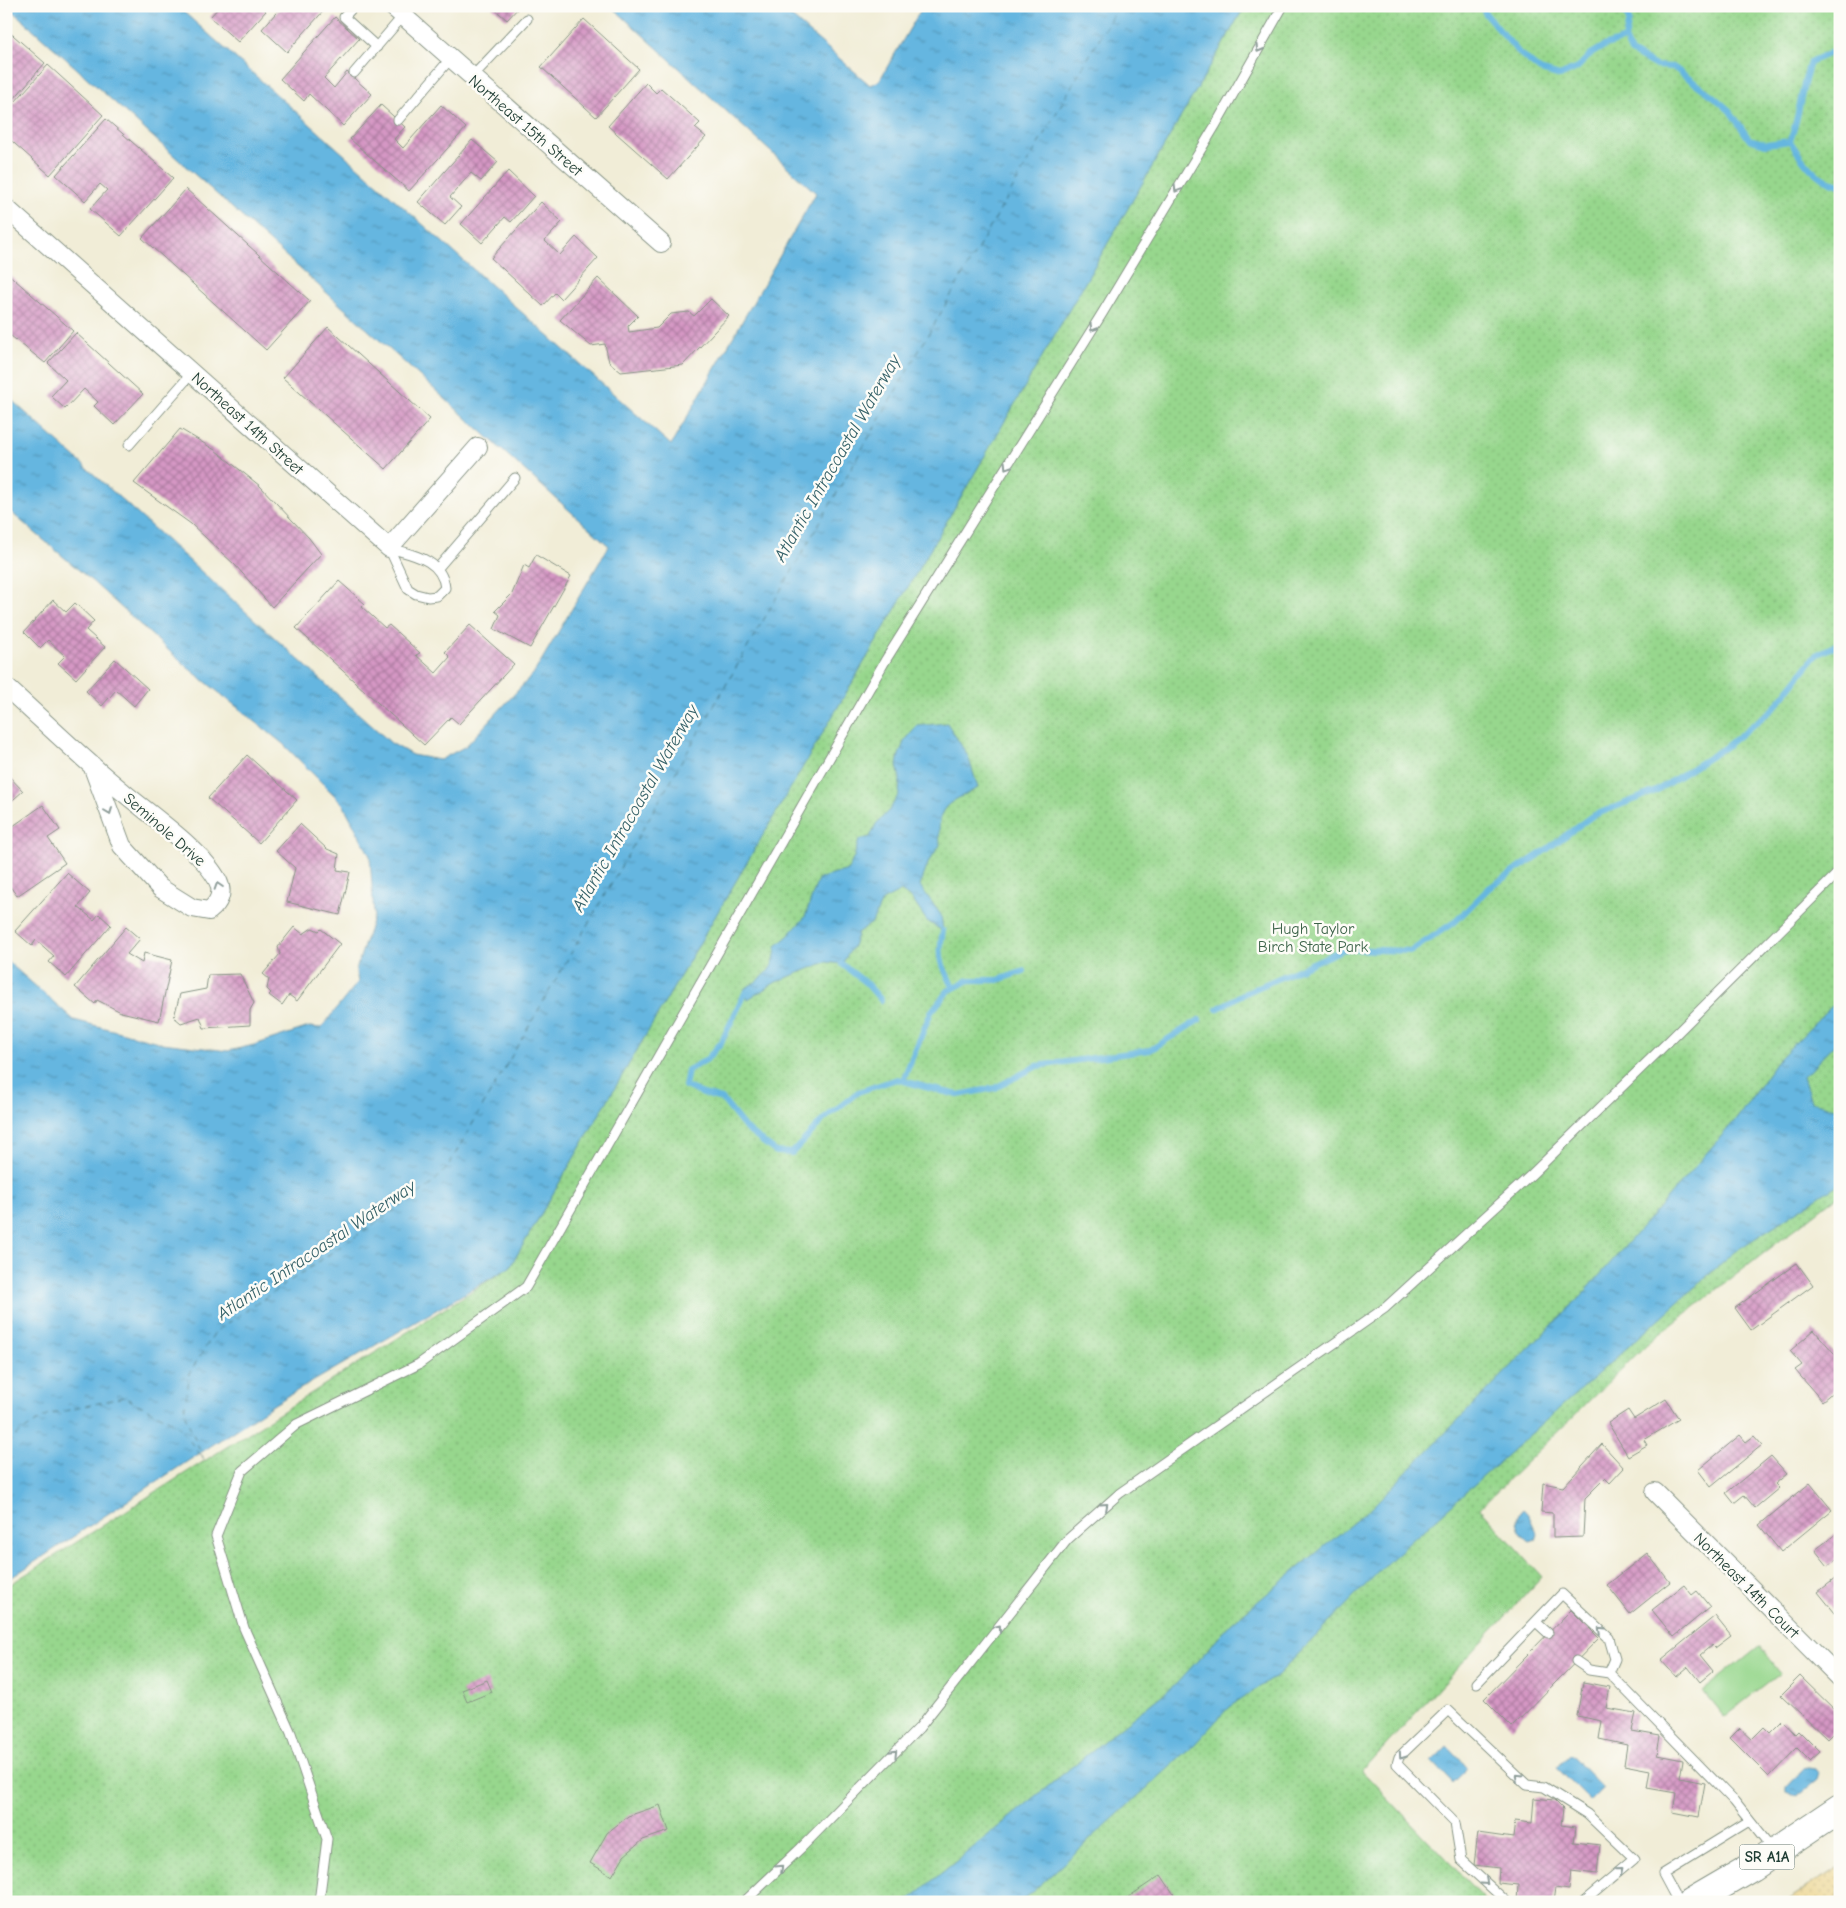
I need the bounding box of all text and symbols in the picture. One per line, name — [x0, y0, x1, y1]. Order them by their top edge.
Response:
one-way arrow — [1255, 43, 1265, 52]
street label: Northeast 15th Street — [465, 71, 586, 180]
one-way arrow — [1173, 184, 1183, 193]
one-way arrow — [1090, 323, 1099, 332]
water label: Atlantic Intracoastal Waterway — [769, 350, 906, 566]
street label: Northeast 14th Street — [188, 369, 307, 479]
one-way arrow — [1003, 460, 1013, 469]
water label: Atlantic Intracoastal Waterway — [567, 700, 704, 916]
street label: Seminole Drive — [120, 789, 209, 870]
one-way arrow — [103, 806, 113, 814]
one-way arrow — [214, 882, 224, 890]
park label: Hugh Taylor Birch State Park — [1258, 920, 1368, 956]
water label: Atlantic Intracoastal Waterway — [212, 1175, 420, 1325]
one-way arrow — [1099, 1503, 1108, 1512]
street label: Northeast 14th Court — [1690, 1529, 1803, 1642]
one-way arrow — [992, 1625, 1000, 1634]
one-way arrow — [1597, 1627, 1606, 1636]
one-way arrow — [888, 1750, 897, 1759]
one-way arrow — [1399, 1750, 1408, 1760]
one-way arrow — [1515, 1774, 1524, 1783]
road number: SR A1A — [1740, 1844, 1794, 1870]
one-way arrow — [774, 1865, 783, 1874]
one-way arrow — [1614, 1868, 1623, 1876]
one-way arrow — [1479, 1876, 1488, 1885]

